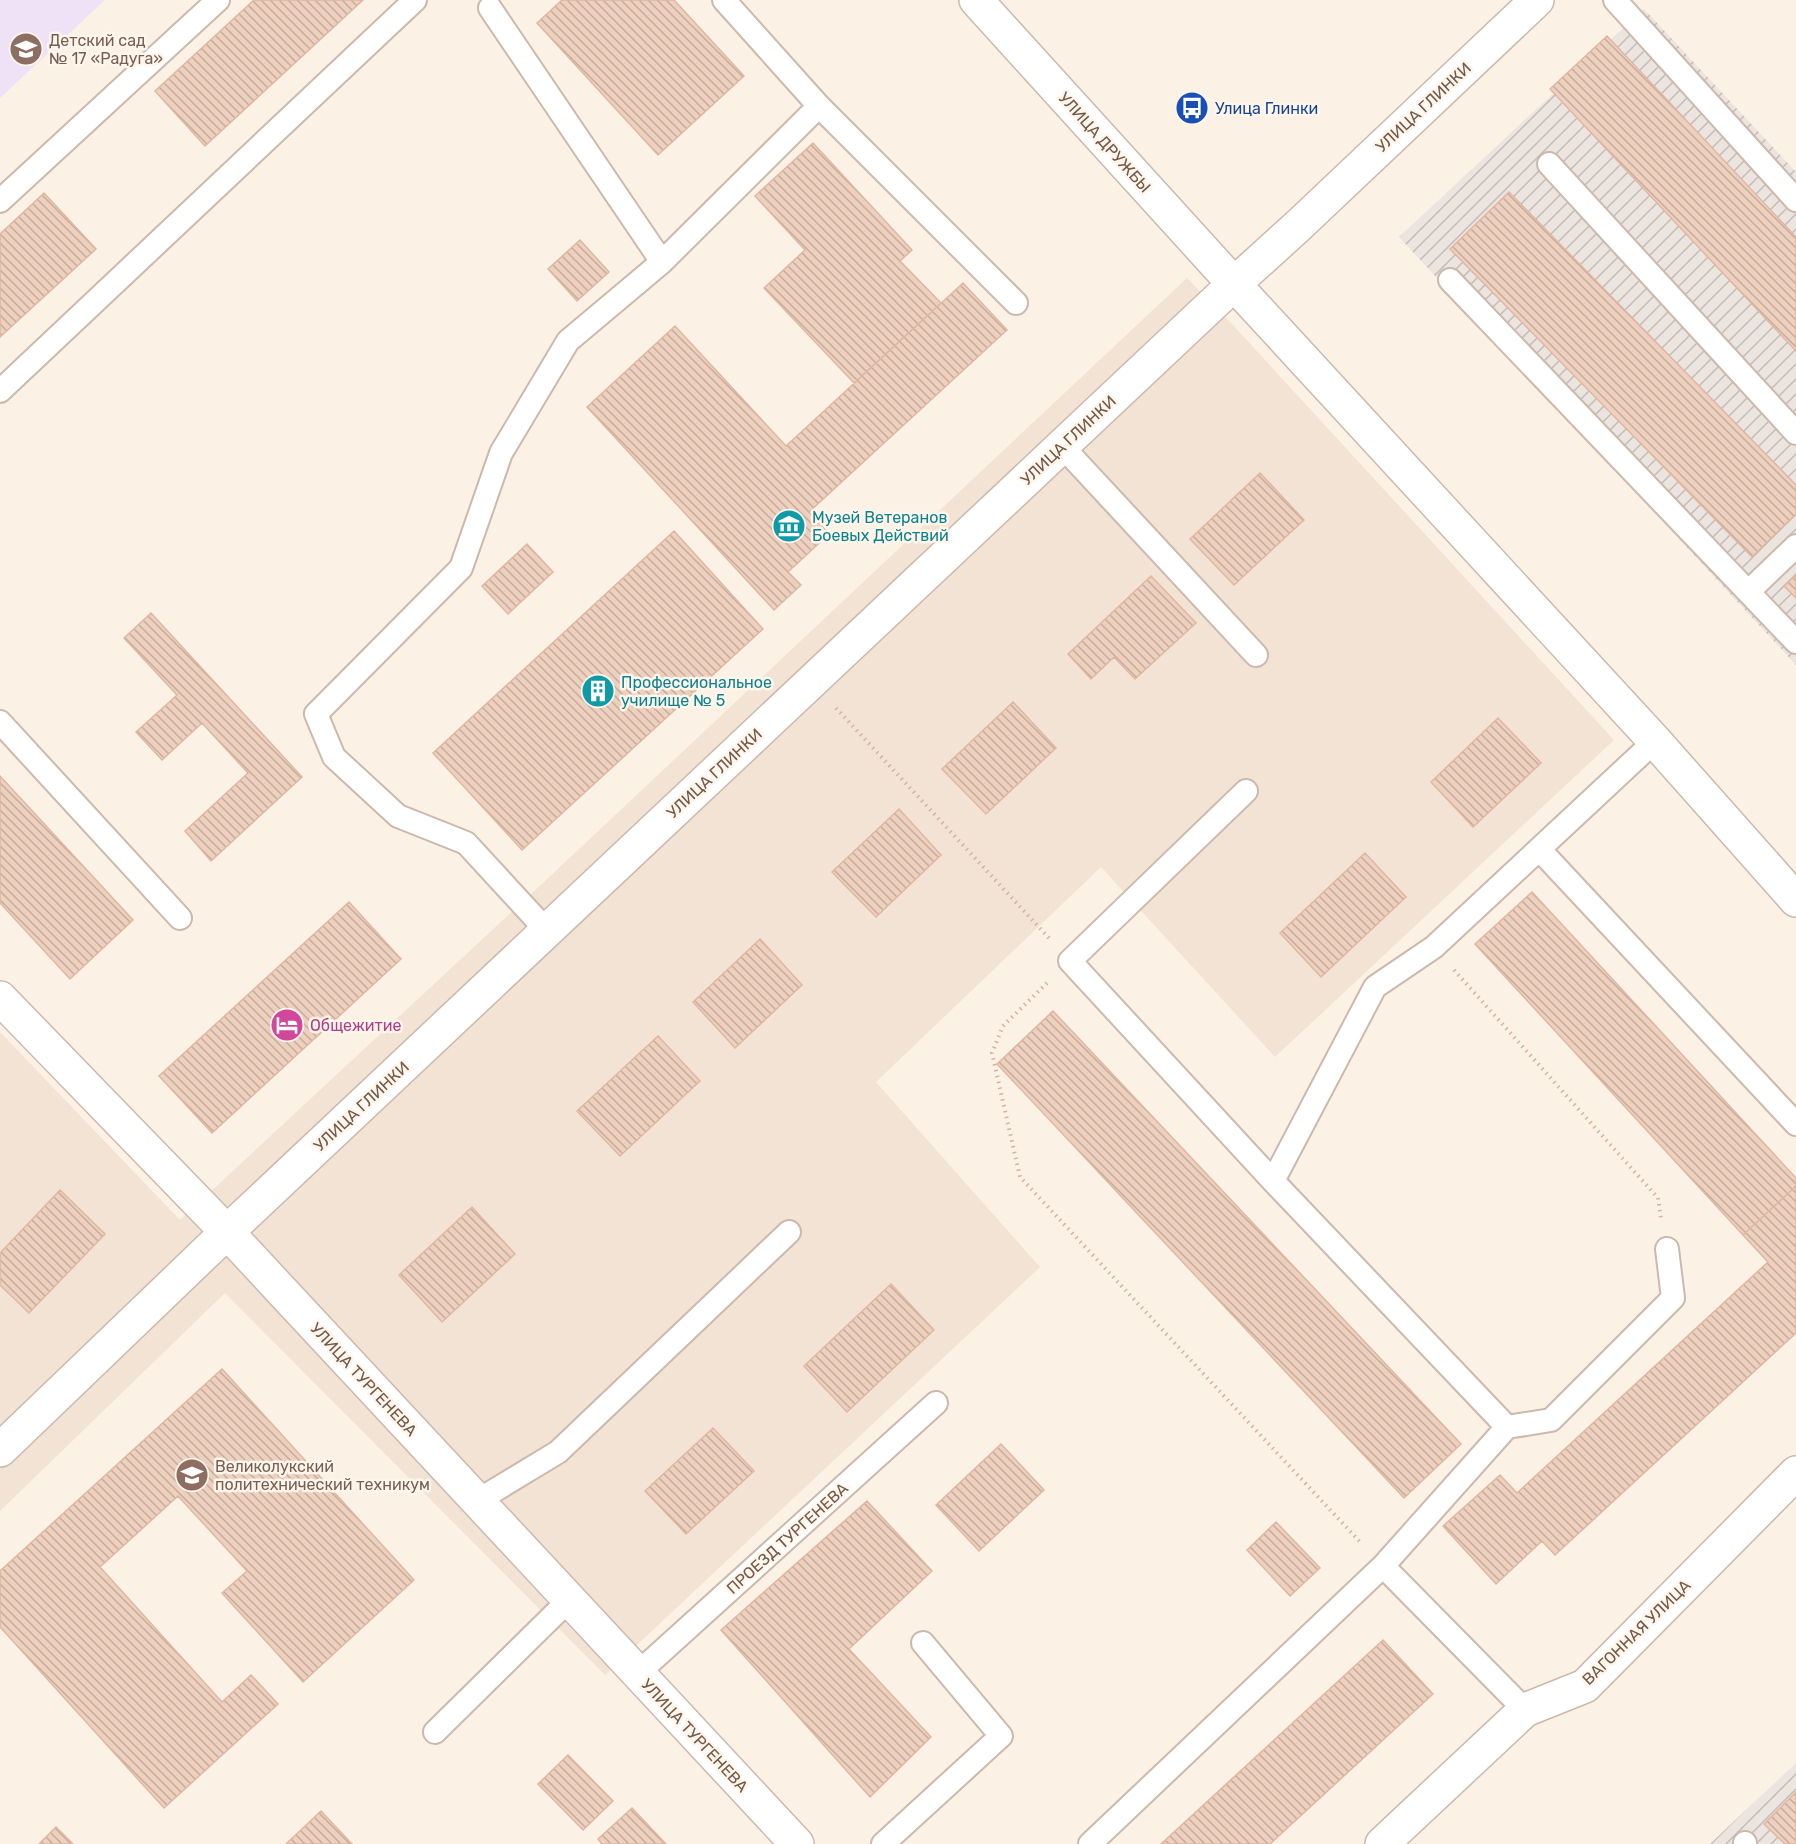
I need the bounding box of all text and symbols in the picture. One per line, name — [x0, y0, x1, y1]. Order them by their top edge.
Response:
school or university icon: Детский сад № 17 «Радуга» — [8, 31, 44, 67]
place label: Детский сад № 17 «Радуга» — [49, 31, 163, 68]
street label: УЛИЦА ГЛИНКИ — [1372, 58, 1475, 156]
street label: УЛИЦА ДРУЖБЫ — [1054, 88, 1155, 197]
bus stop icon: Улица Глинки — [1174, 90, 1210, 126]
place label: Улица Глинки — [1215, 99, 1318, 118]
street label: УЛИЦА ГЛИНКИ — [1017, 391, 1120, 489]
museum icon: Музей Ветеранов Боевых Действий — [771, 508, 807, 544]
place label: Музей Ветеранов Боевых Действий — [812, 508, 949, 545]
building icon: Профессиональное училище № 5 — [580, 673, 616, 709]
place label: Профессиональное училище № 5 — [621, 673, 772, 710]
street label: УЛИЦА ГЛИНКИ — [663, 724, 766, 822]
hotel icon: Общежитие — [269, 1007, 305, 1043]
place label: Общежитие — [310, 1016, 402, 1035]
street label: УЛИЦА ГЛИНКИ — [310, 1057, 413, 1155]
street label: УЛИЦА ТУРГЕНЕВА — [306, 1319, 421, 1440]
school or university icon: Великолукский политехнический техникум — [174, 1457, 210, 1493]
place label: Великолукский политехнический техникум — [215, 1457, 430, 1494]
street label: ПРОЕЗД ТУРГЕНЕВА — [723, 1479, 852, 1598]
street label: ВАГОННАЯ УЛИЦА — [1578, 1576, 1695, 1689]
street label: УЛИЦА ТУРГЕНЕВА — [637, 1675, 752, 1796]

